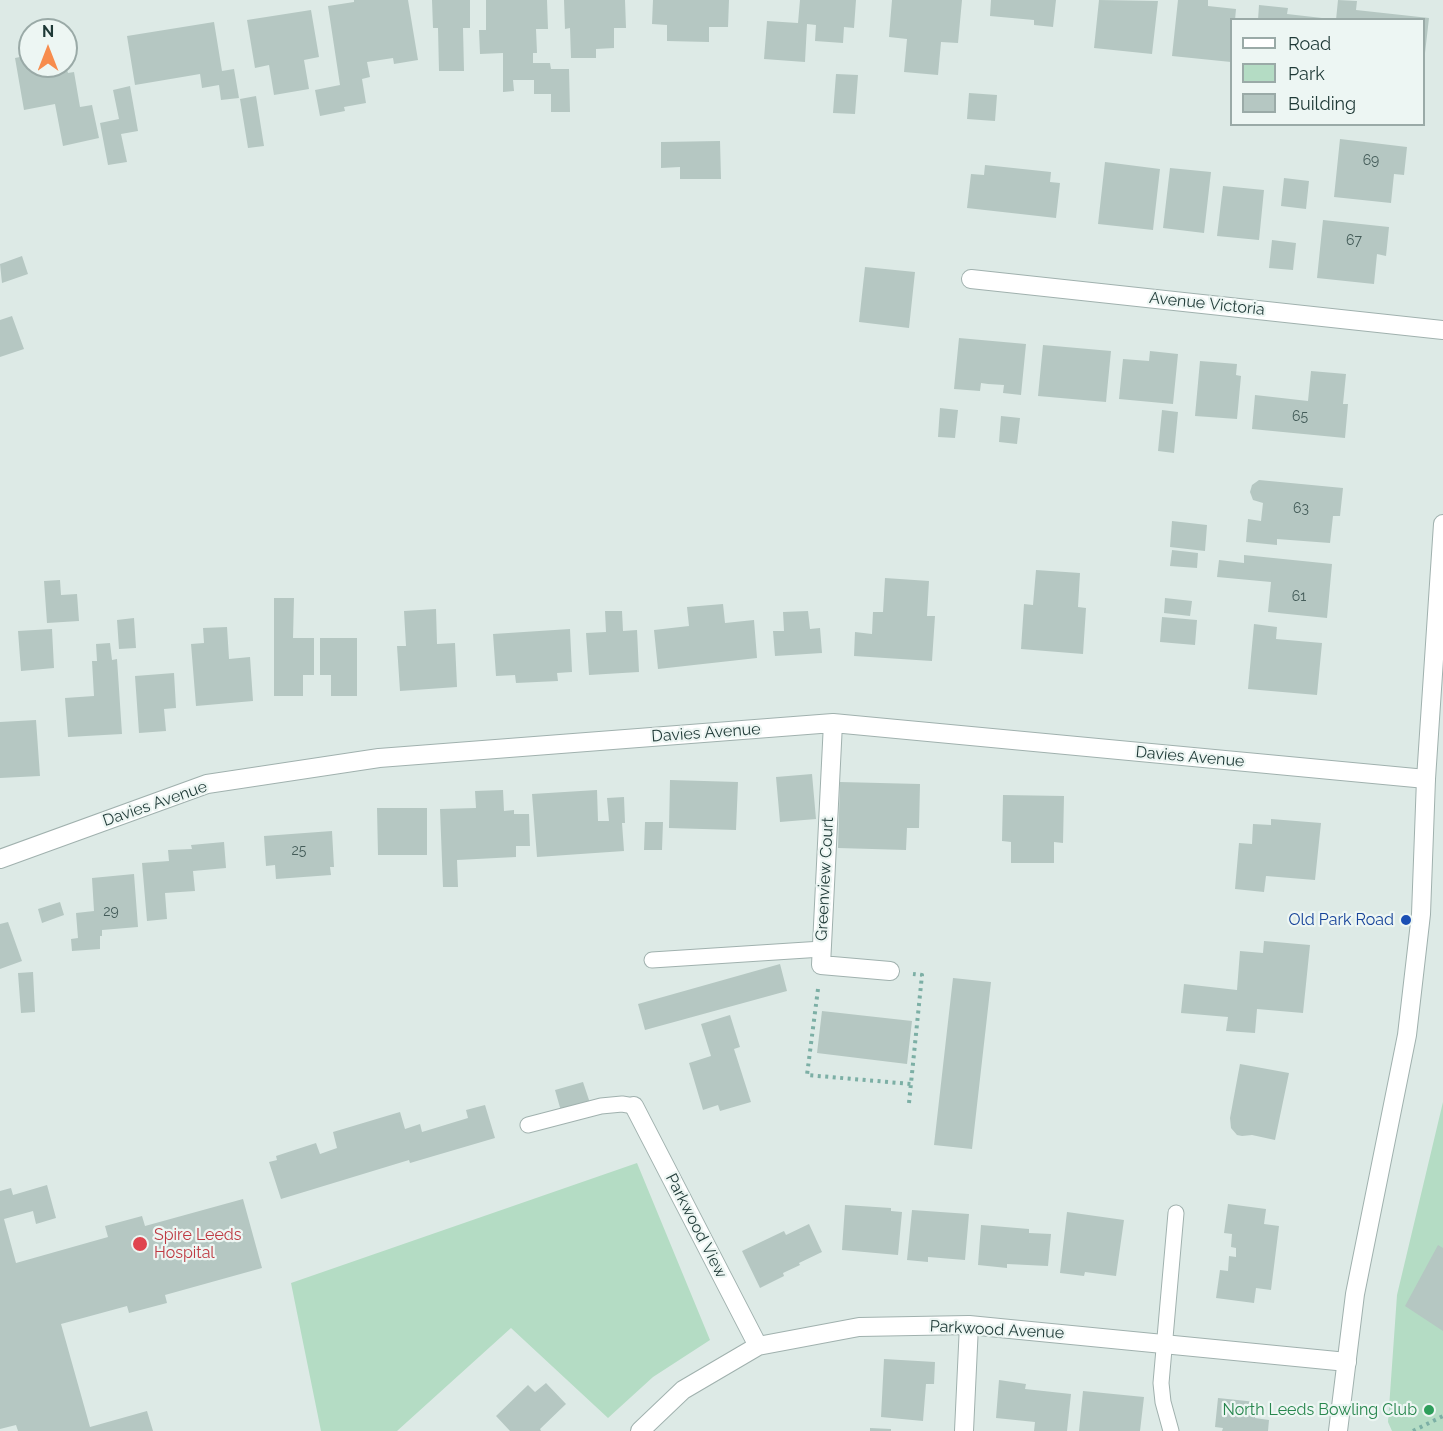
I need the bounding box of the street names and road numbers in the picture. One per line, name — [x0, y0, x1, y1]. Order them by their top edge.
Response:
street label: Avenue Victoria — [1148, 288, 1266, 320]
street label: Davies Avenue — [651, 720, 761, 746]
street label: Davies Avenue — [1135, 743, 1245, 771]
street label: Davies Avenue — [100, 777, 210, 831]
street label: Greenview Court — [812, 817, 838, 941]
street label: Parkwood View — [661, 1170, 731, 1282]
street label: Parkwood Avenue — [929, 1317, 1065, 1343]

